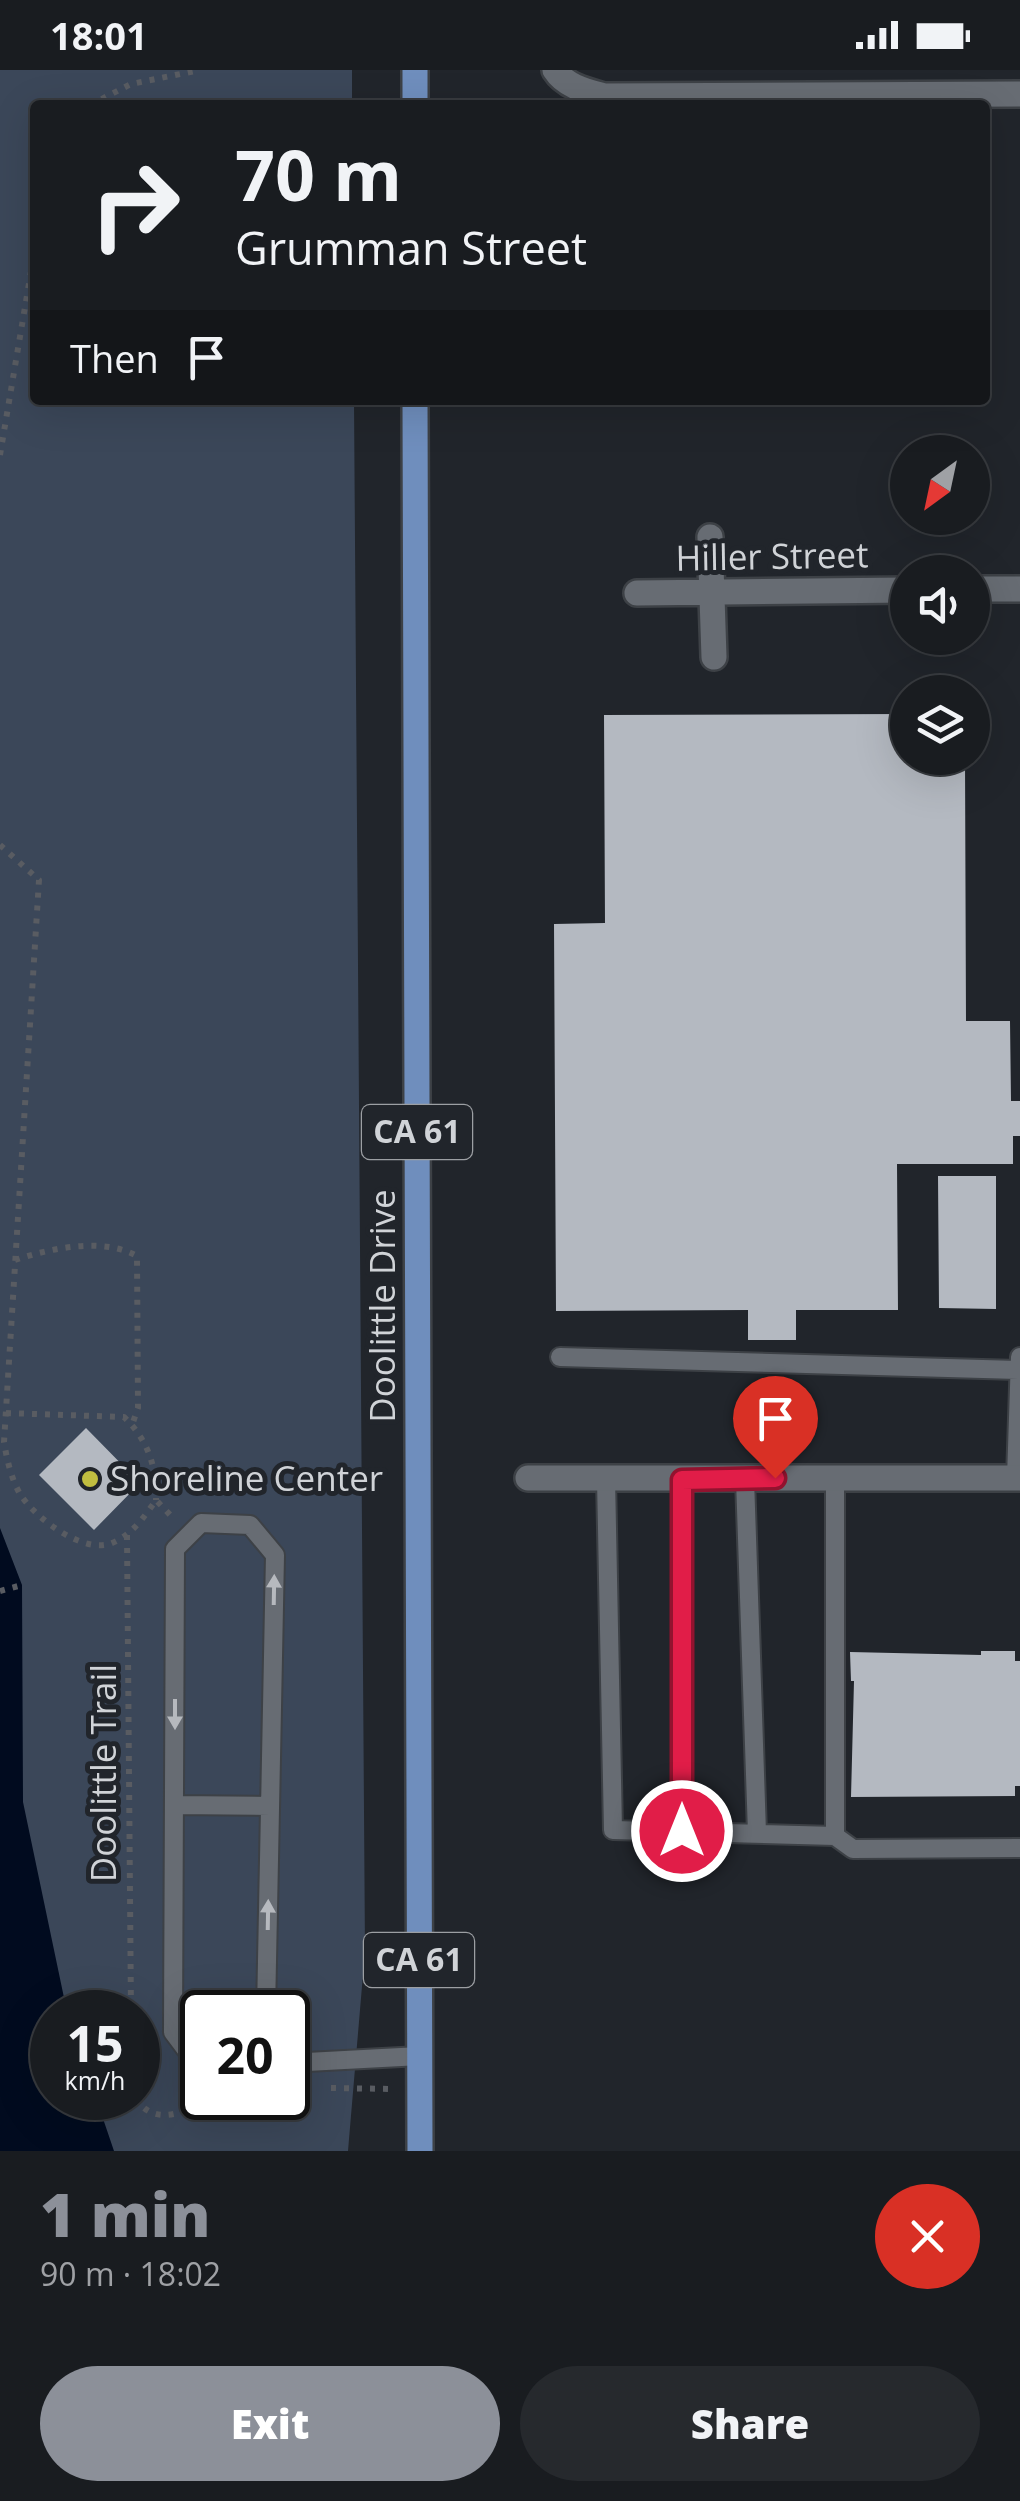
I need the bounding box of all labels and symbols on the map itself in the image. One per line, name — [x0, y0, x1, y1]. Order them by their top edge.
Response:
north arrow — [890, 435, 990, 535]
street label: Hiller Street — [675, 530, 869, 581]
road number: CA 61 — [362, 1105, 472, 1159]
street label: Doolittle Drive — [358, 1189, 405, 1423]
pin — [733, 1376, 818, 1479]
place label: Shoreline Center — [110, 1454, 383, 1501]
marker: Shoreline Center — [79, 1468, 101, 1490]
one-way arrow — [267, 1574, 283, 1606]
street label: Doolittle Trail — [79, 1664, 126, 1882]
one-way arrow — [166, 1699, 182, 1731]
position arrow — [630, 1779, 734, 1883]
one-way arrow — [260, 1899, 276, 1931]
road number: CA 61 — [364, 1933, 474, 1987]
speed limit sign: 20 — [180, 1990, 310, 2120]

